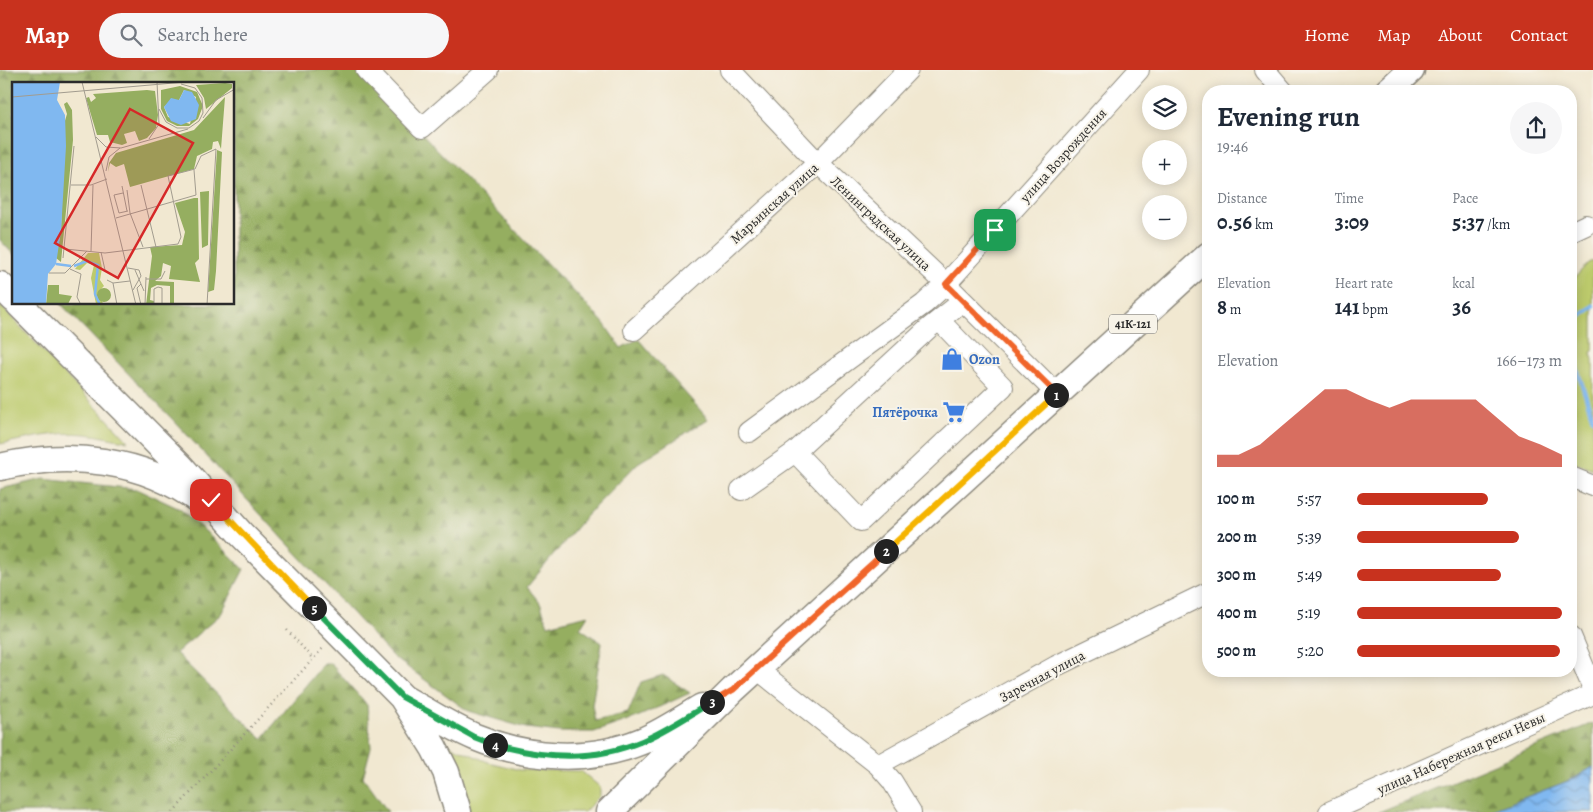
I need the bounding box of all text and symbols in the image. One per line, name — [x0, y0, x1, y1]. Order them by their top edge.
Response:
search box — [99, 13, 449, 58]
text: Map — [25, 19, 69, 51]
icon: search — [117, 21, 145, 49]
text: Search here — [157, 22, 248, 48]
text: Home — [1304, 23, 1349, 47]
text: Map — [1377, 23, 1410, 47]
text: About — [1438, 23, 1482, 47]
text: Contact — [1510, 23, 1568, 47]
inset map — [12, 82, 235, 305]
map controls — [1142, 85, 1187, 240]
button: layers — [1142, 85, 1187, 130]
text: Evening run — [1217, 98, 1360, 136]
button: share — [1510, 102, 1562, 154]
street label: улица Возрождения — [1015, 104, 1111, 207]
text: 19:46 — [1217, 136, 1248, 158]
button: + — [1142, 140, 1187, 185]
street label: Марьинская улица — [726, 158, 823, 248]
street label: Ленинградская улица — [826, 172, 935, 275]
text: Distance — [1217, 189, 1267, 208]
text: Time — [1335, 189, 1364, 208]
text: Pace — [1452, 189, 1478, 208]
button: − — [1142, 195, 1187, 240]
text: 0.56 — [1217, 208, 1252, 236]
text: 3:09 — [1335, 208, 1369, 236]
text: 5:37 — [1452, 208, 1484, 236]
pin — [974, 209, 1016, 251]
text: km — [1252, 215, 1274, 234]
text: /km — [1484, 215, 1510, 234]
icon: arrive — [981, 216, 1009, 244]
text: Elevation — [1217, 274, 1271, 293]
text: Heart rate — [1335, 274, 1393, 293]
text: kcal — [1452, 274, 1475, 293]
text: 8 — [1217, 293, 1227, 321]
text: 141 — [1335, 293, 1360, 321]
text: 36 — [1452, 293, 1471, 321]
text: m — [1227, 300, 1242, 319]
text: bpm — [1360, 300, 1389, 319]
road number: 41К-121 — [1109, 314, 1157, 334]
shop icon: Ozon — [939, 346, 965, 372]
place label: Ozon — [969, 350, 1000, 369]
text: Elevation — [1217, 350, 1278, 372]
text: 166–173 m — [1497, 350, 1562, 372]
pin: 1 — [1044, 382, 1068, 408]
text: 1 — [1054, 386, 1059, 405]
supermarket icon: Пятёрочка — [941, 399, 967, 425]
place label: Пятёрочка — [872, 403, 938, 422]
pin — [190, 479, 232, 521]
icon: check — [197, 486, 225, 514]
text: 100 m — [1217, 488, 1255, 510]
text: 5:57 — [1297, 488, 1321, 510]
text: 200 m — [1217, 526, 1257, 548]
text: 5:39 — [1297, 526, 1322, 548]
pin: 2 — [874, 538, 898, 564]
text: 2 — [883, 542, 890, 561]
text: 300 m — [1217, 564, 1256, 586]
text: 5:49 — [1297, 564, 1322, 586]
pin: 5 — [302, 596, 326, 620]
text: 5 — [312, 599, 317, 618]
text: 400 m — [1217, 602, 1257, 624]
text: 5:19 — [1297, 602, 1320, 624]
text: 500 m — [1217, 640, 1256, 662]
text: 5:20 — [1297, 640, 1324, 662]
street label: Заречная улица — [996, 646, 1089, 707]
pin: 3 — [700, 690, 724, 714]
text: 3 — [709, 693, 716, 712]
street label: улица Набережная реки Невы — [1373, 708, 1548, 800]
pin: 4 — [482, 732, 508, 758]
text: 4 — [492, 736, 499, 755]

